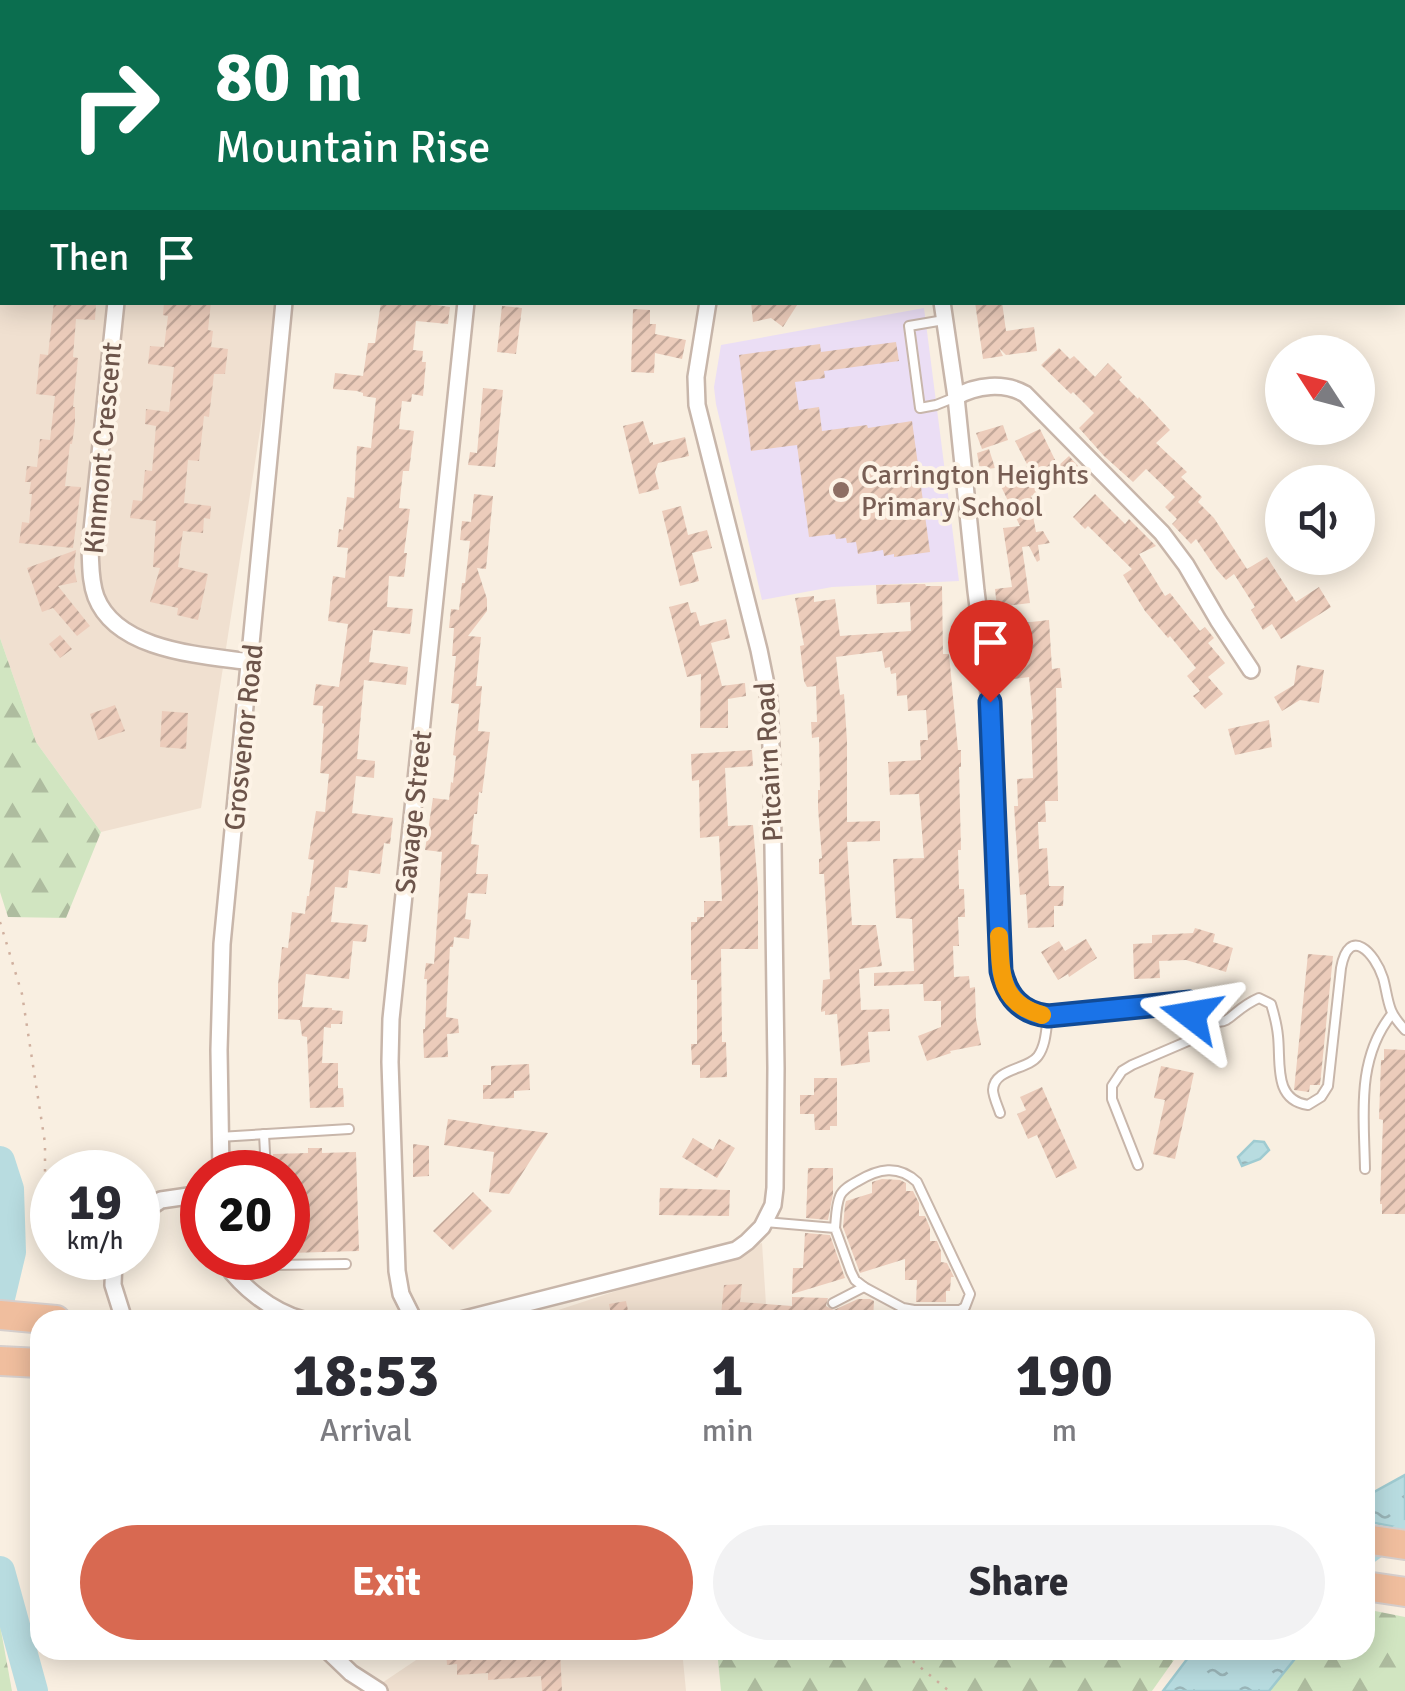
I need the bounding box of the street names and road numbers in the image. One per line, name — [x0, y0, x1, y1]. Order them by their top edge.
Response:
street label: Kinmont Crescent — [77, 340, 129, 556]
street label: Grosvenor Road — [217, 642, 271, 832]
street label: Pitcairn Road — [748, 681, 790, 843]
street label: Savage Street — [389, 729, 439, 895]

